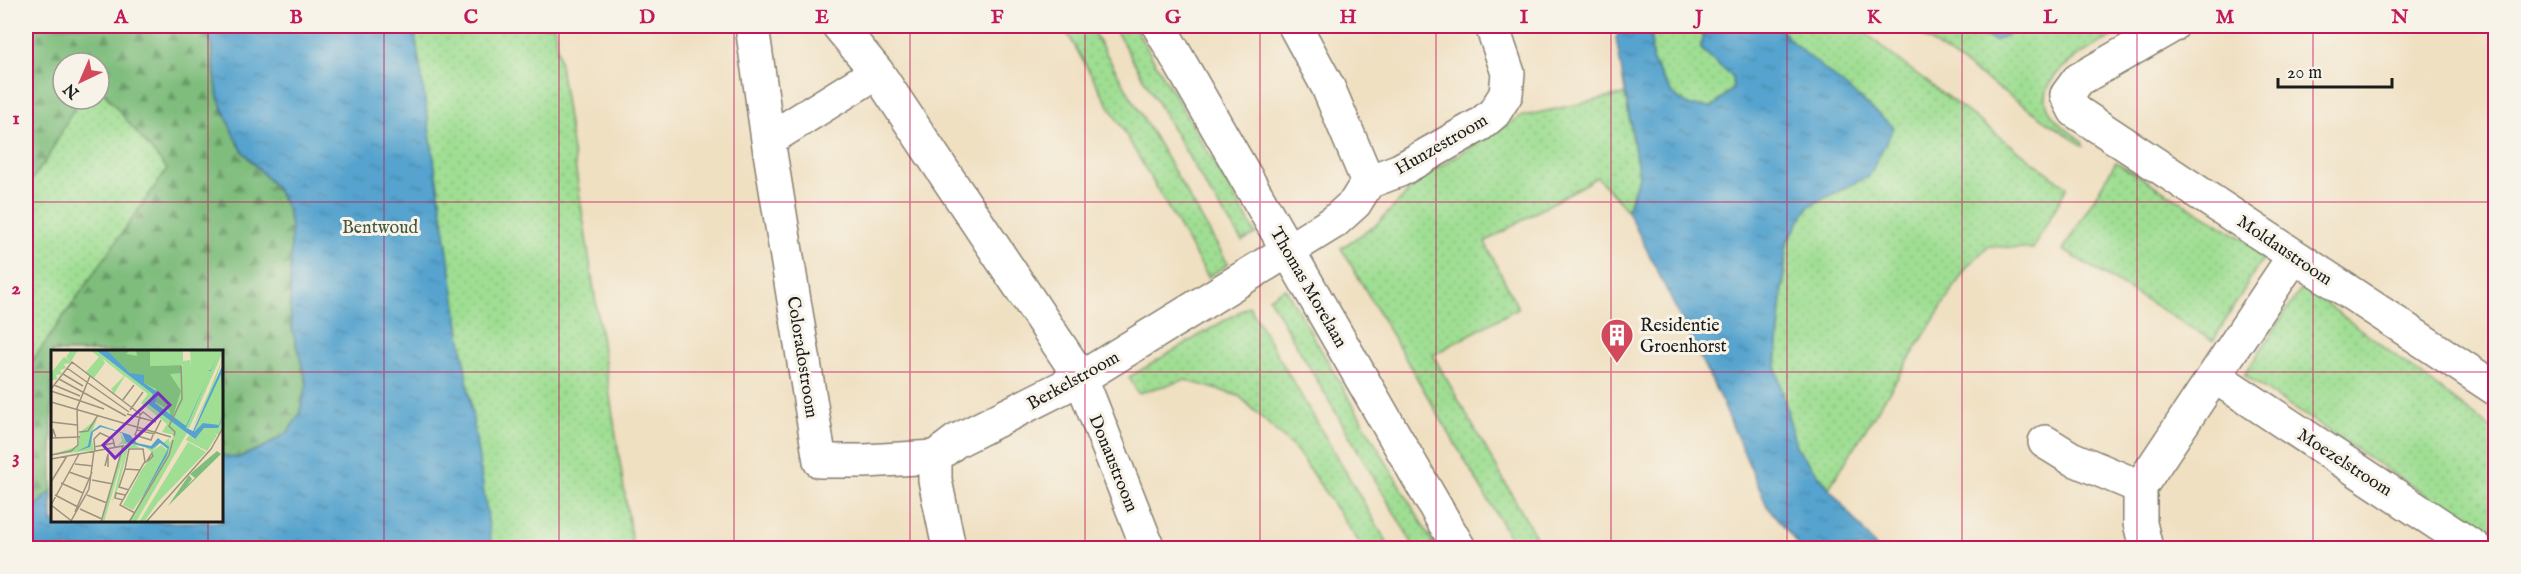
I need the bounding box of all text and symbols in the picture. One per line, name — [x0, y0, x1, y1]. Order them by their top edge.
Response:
text: A — [113, 5, 129, 30]
text: B — [289, 5, 303, 30]
text: C — [464, 5, 478, 30]
text: D — [639, 5, 655, 30]
text: E — [815, 5, 829, 30]
text: F — [991, 5, 1004, 30]
text: G — [1165, 5, 1182, 30]
text: H — [1339, 5, 1357, 30]
text: I — [1520, 5, 1529, 30]
text: J — [1692, 5, 1704, 30]
text: K — [1867, 5, 1883, 30]
text: L — [2043, 5, 2058, 30]
text: M — [2216, 5, 2235, 30]
text: N — [2390, 5, 2409, 30]
north arrow — [51, 51, 111, 111]
scale bar — [2278, 51, 2392, 89]
text: 20 m — [2287, 62, 2322, 85]
text: N — [60, 78, 85, 103]
text: 1 — [12, 106, 20, 131]
street label: Hunzestroom — [1391, 110, 1492, 181]
street label: Moldaustroom — [2232, 211, 2336, 292]
park label: Bentwoud — [342, 217, 418, 240]
street label: Thomas Morelaan — [1264, 223, 1352, 353]
text: 2 — [11, 276, 21, 301]
street label: Coloradostroom — [781, 295, 823, 420]
place label: Residentie Groenhorst — [1640, 315, 1727, 359]
building icon: Residentie Groenhorst — [1599, 317, 1635, 364]
street label: Berkelstroom — [1024, 347, 1124, 416]
inset map — [51, 350, 224, 523]
street label: Donaustroom — [1083, 411, 1143, 516]
street label: Moezelstroom — [2292, 424, 2396, 503]
text: 3 — [12, 445, 20, 470]

